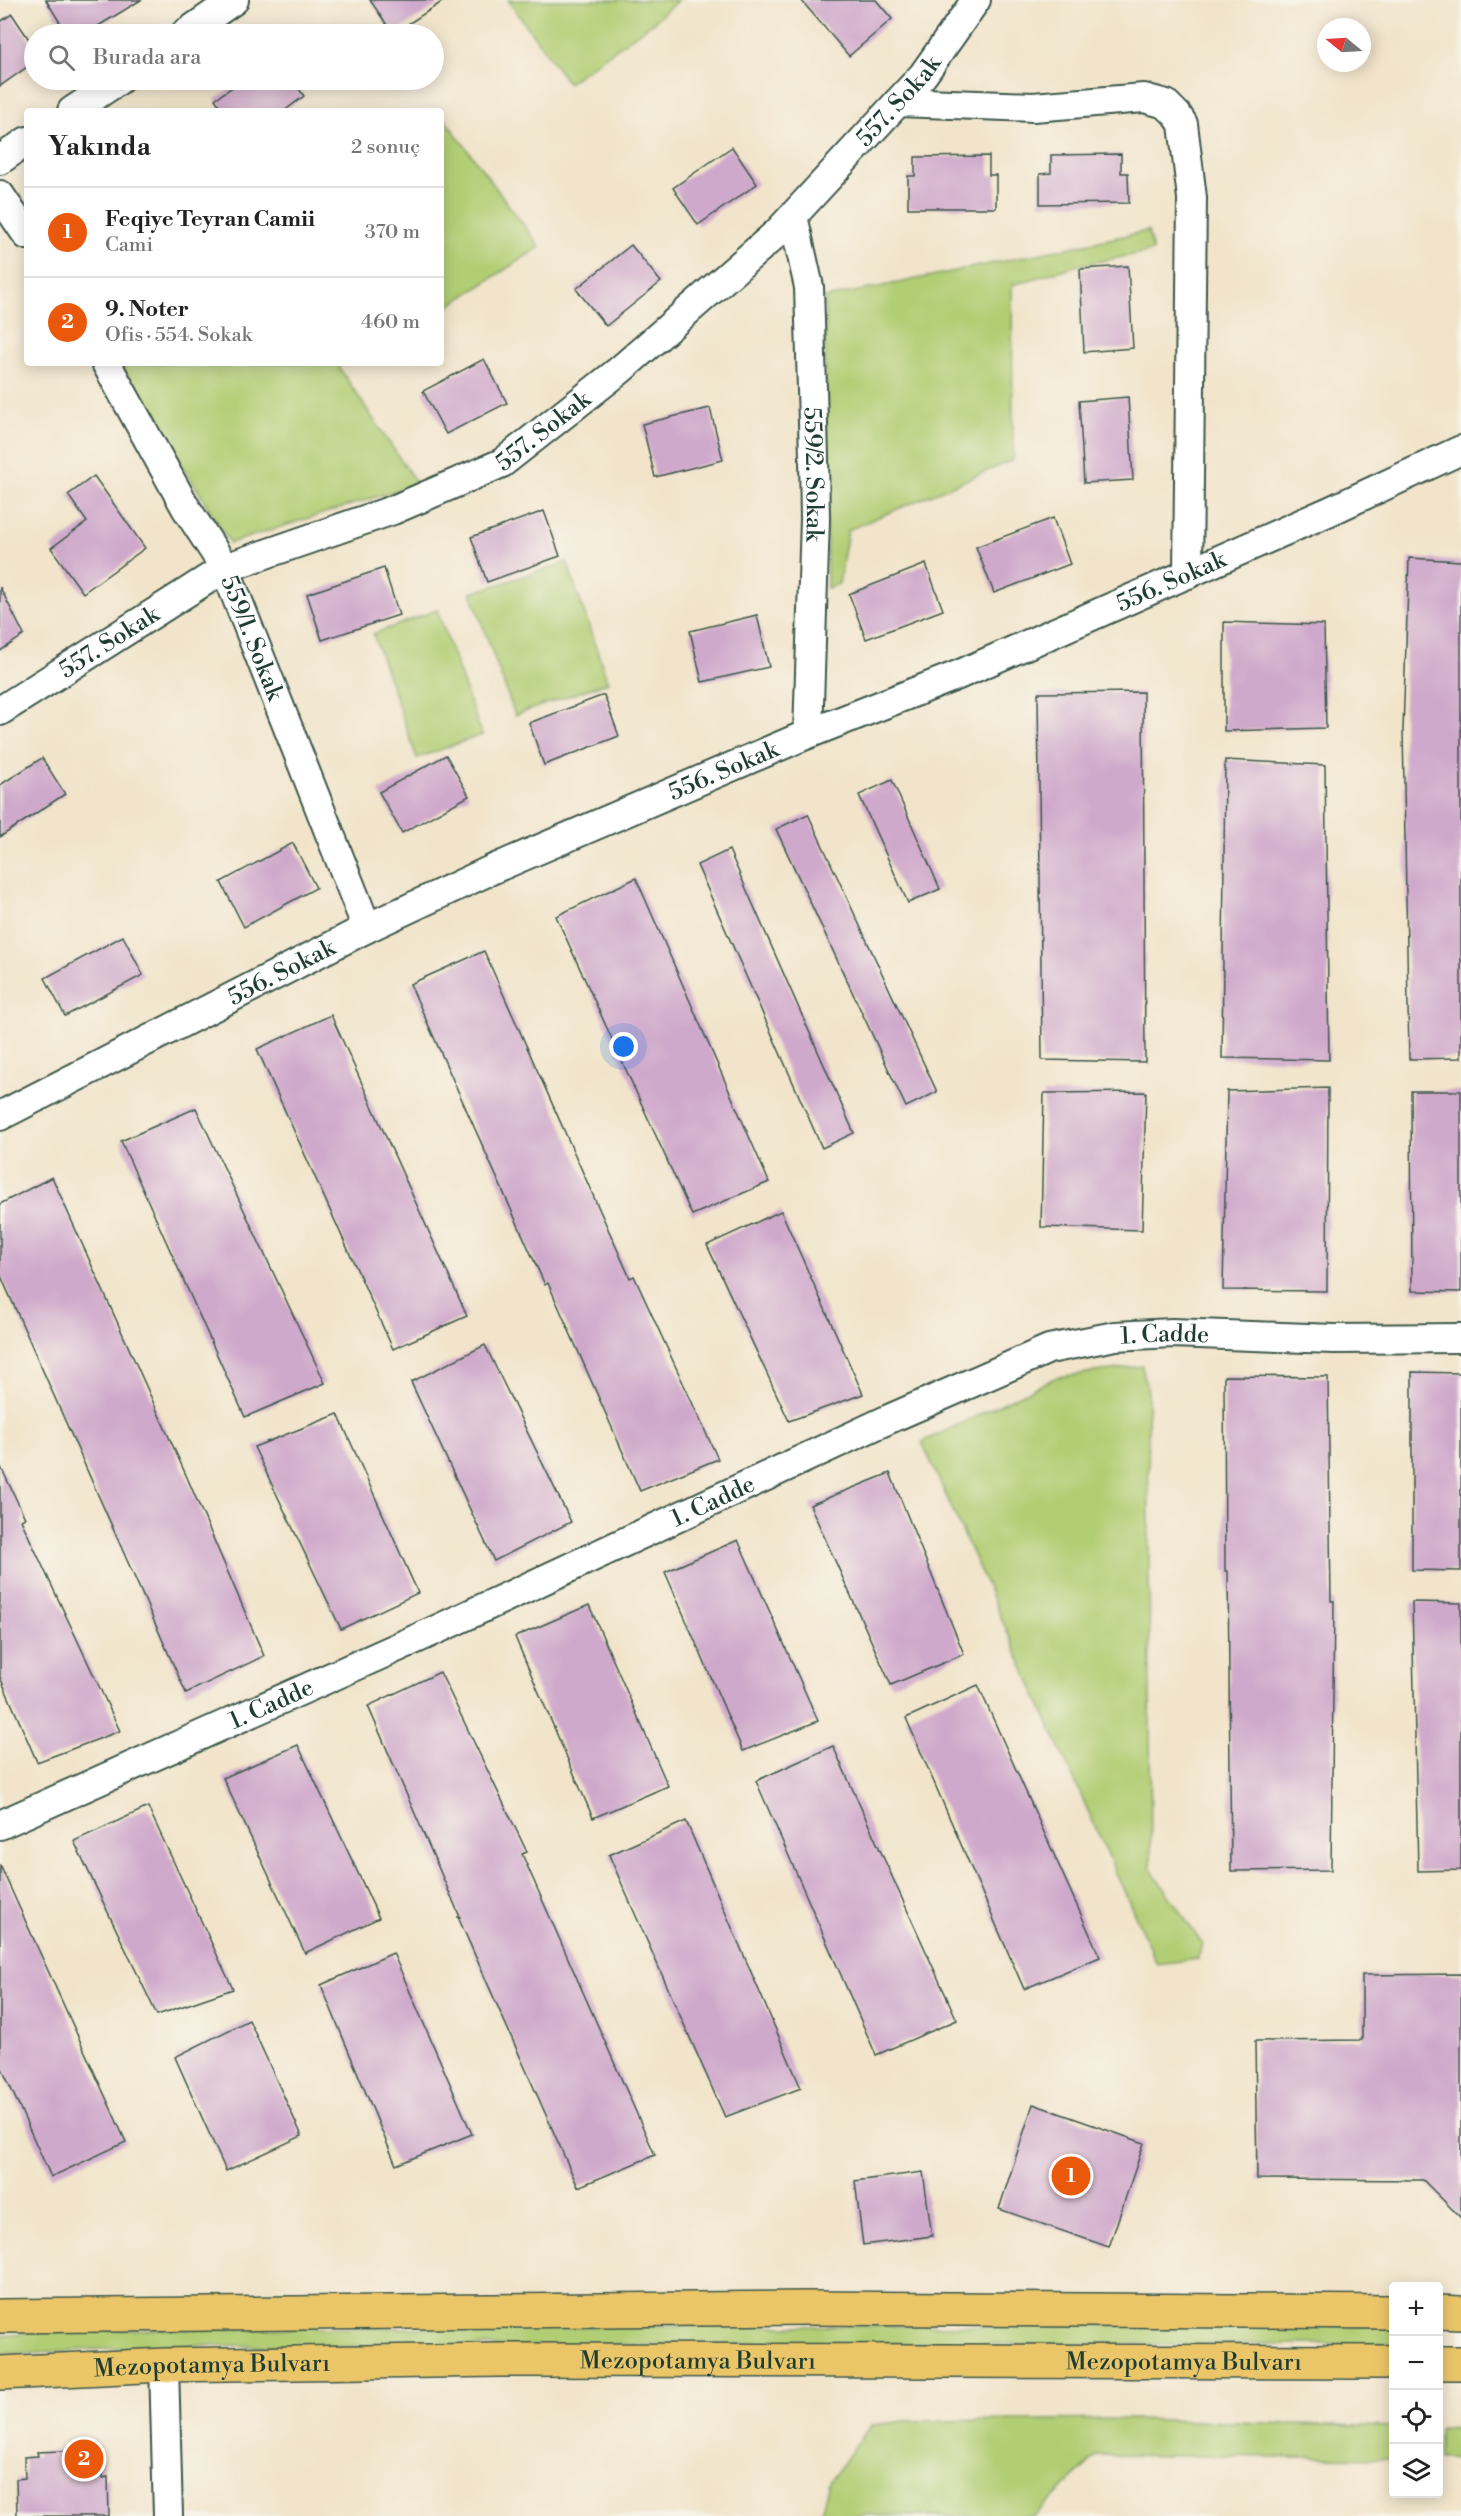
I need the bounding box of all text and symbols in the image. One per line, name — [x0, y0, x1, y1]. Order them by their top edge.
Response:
north arrow — [1317, 18, 1371, 72]
search box — [24, 24, 444, 90]
icon: search — [45, 41, 78, 74]
text: Burada ara — [93, 44, 201, 71]
street label: 557. Sokak — [850, 49, 949, 154]
text: Yakında — [48, 131, 151, 163]
text: 2 sonuç — [351, 135, 420, 160]
text: Feqiye Teyran Camii — [105, 206, 315, 233]
text: 1 — [63, 220, 72, 245]
text: 370 m — [365, 220, 420, 245]
text: Cami — [105, 233, 153, 258]
text: 9. Noter — [105, 296, 189, 323]
text: 2 — [61, 310, 74, 335]
text: 460 m — [361, 310, 420, 335]
text: Ofis · 554. Sokak — [105, 323, 252, 348]
street label: 557. Sokak — [490, 384, 598, 478]
street label: 559/2. Sokak — [797, 406, 829, 544]
street label: 556. Sokak — [1112, 544, 1232, 619]
street label: 559/1. Sokak — [213, 571, 290, 706]
street label: 557. Sokak — [54, 599, 166, 686]
street label: 556. Sokak — [664, 734, 785, 808]
street label: 556. Sokak — [223, 932, 342, 1013]
your location — [609, 1032, 638, 1061]
street label: 1. Cadde — [1119, 1319, 1210, 1352]
street label: 1. Cadde — [666, 1470, 760, 1534]
street label: 1. Cadde — [225, 1673, 318, 1737]
pin: 1 — [1052, 2154, 1090, 2198]
map controls — [1389, 2282, 1443, 2498]
button: + — [1389, 2282, 1443, 2336]
button: − — [1389, 2336, 1443, 2390]
street label: Mezopotamya Bulvarı — [580, 2346, 816, 2377]
street label: Mezopotamya Bulvarı — [1066, 2347, 1302, 2378]
street label: Mezopotamya Bulvarı — [93, 2349, 330, 2384]
button: locate — [1389, 2390, 1443, 2444]
pin: 2 — [64, 2436, 104, 2482]
button: layers — [1389, 2444, 1443, 2498]

